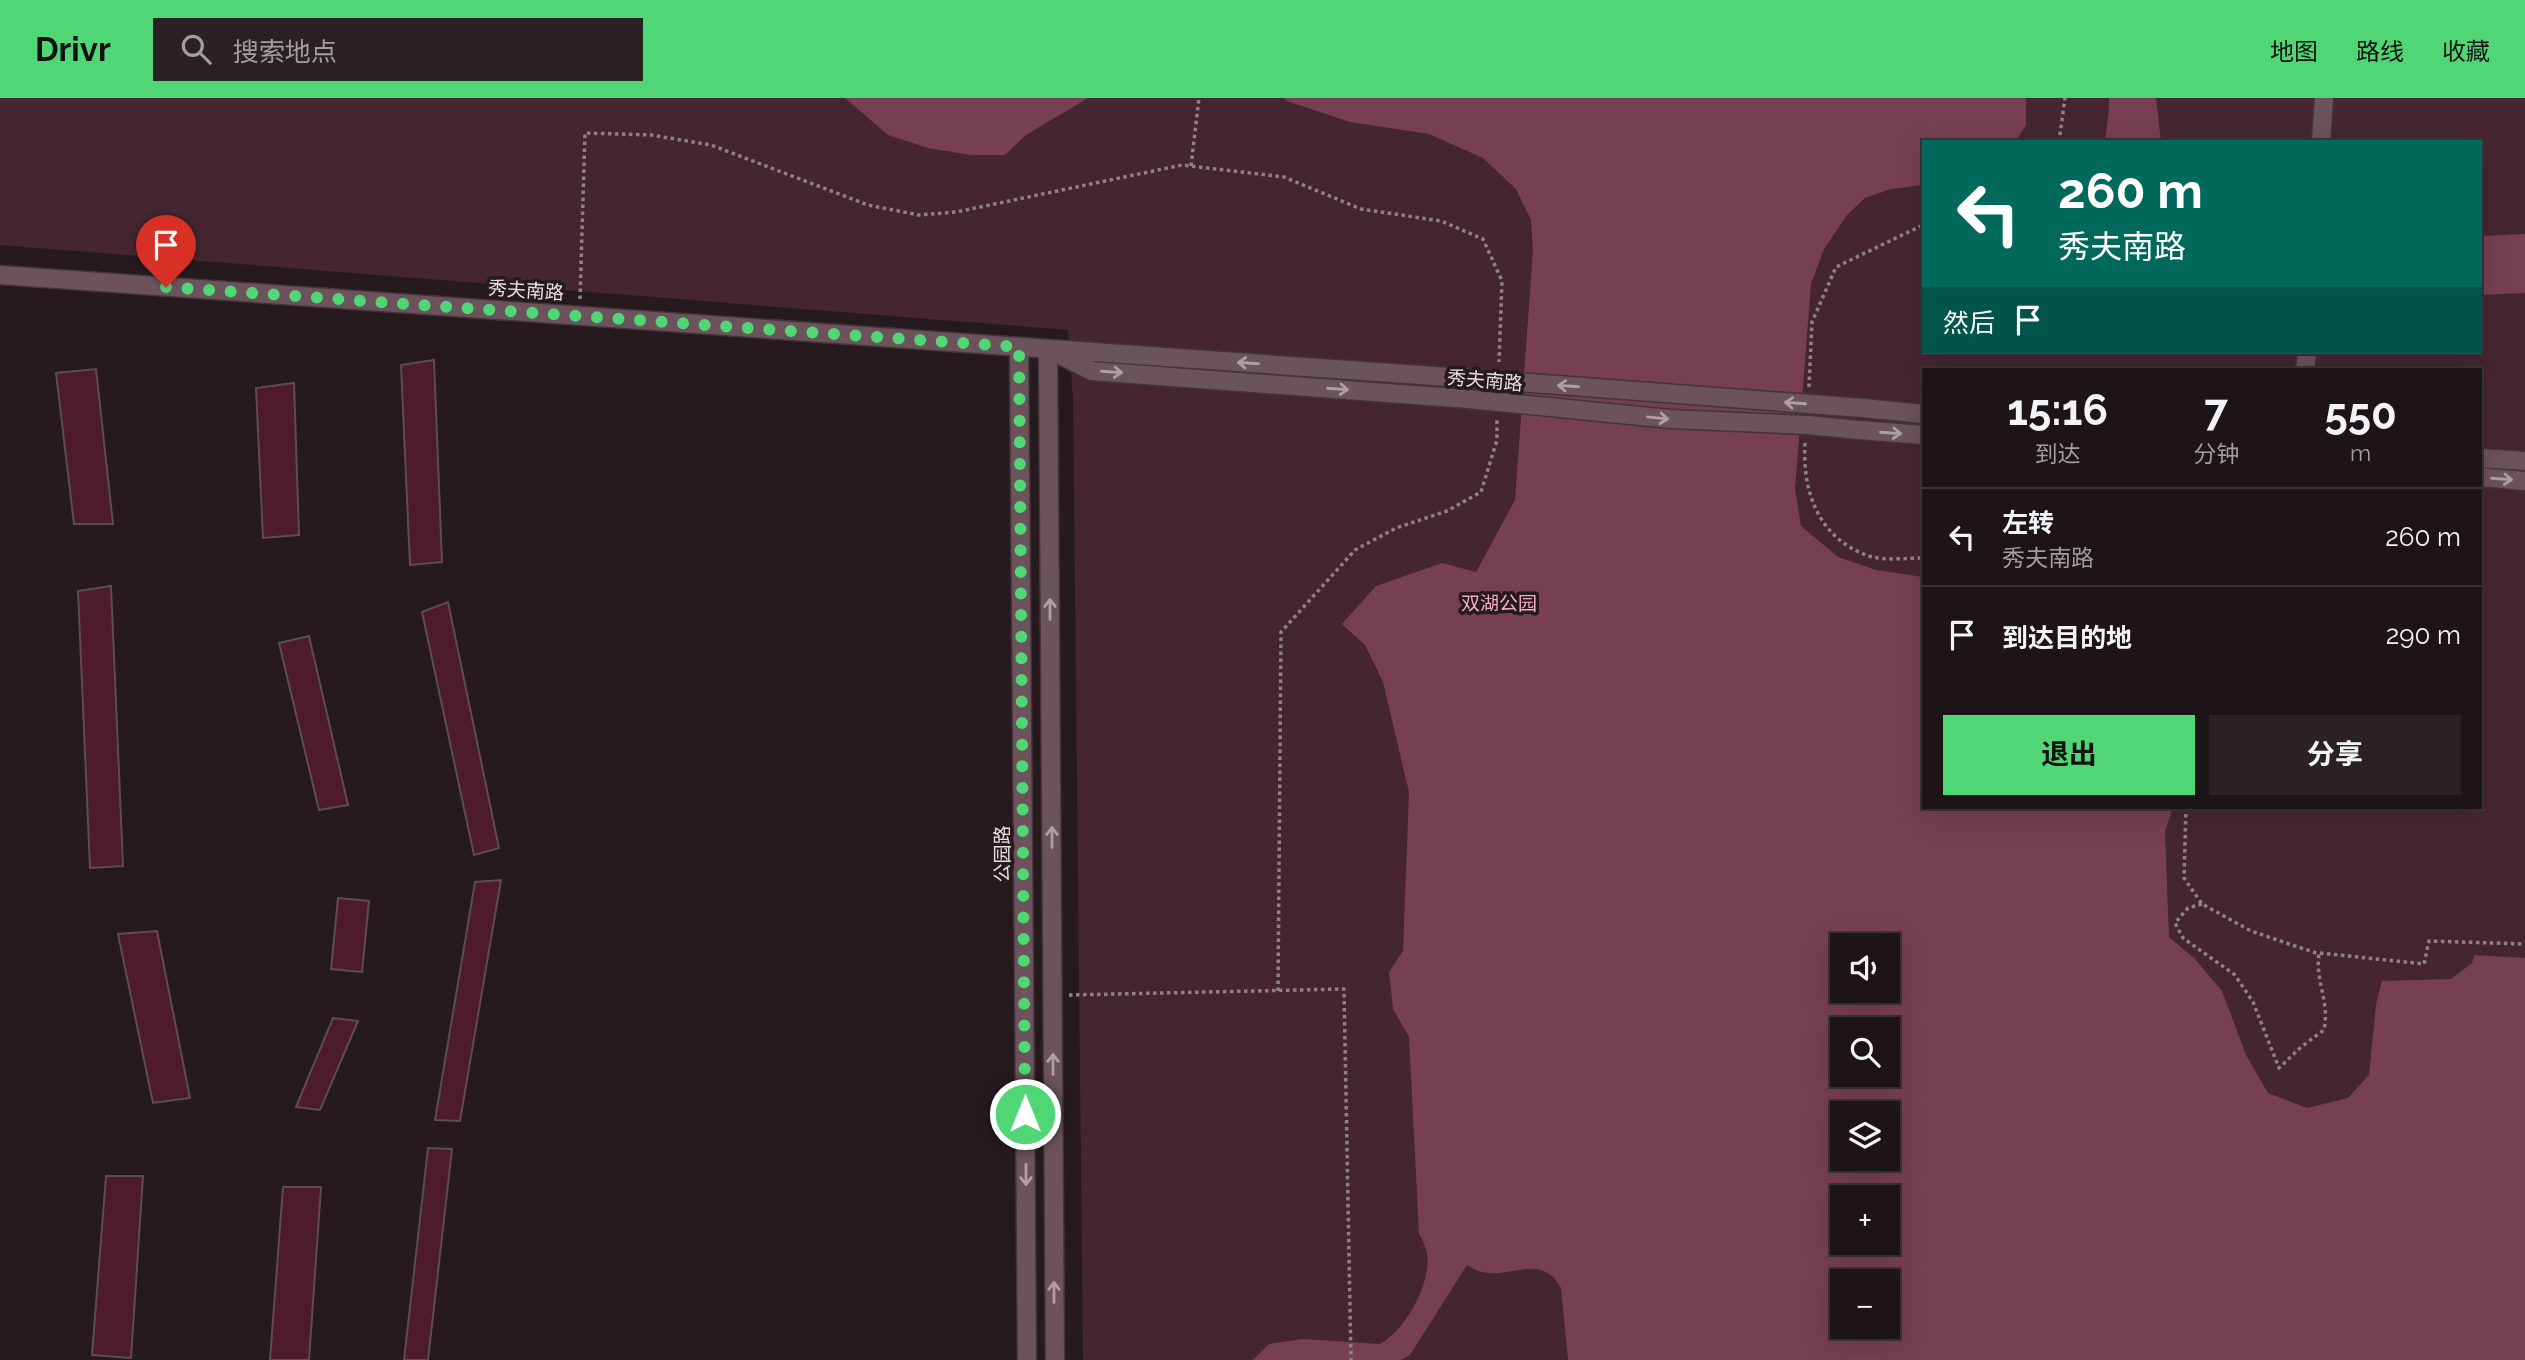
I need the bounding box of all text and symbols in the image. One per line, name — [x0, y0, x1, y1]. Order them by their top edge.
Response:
search box — [153, 18, 643, 81]
text: Drivr — [35, 30, 111, 69]
icon: search — [177, 30, 215, 68]
text: 搜索地点 — [233, 37, 337, 67]
text: 地图 — [2270, 37, 2318, 66]
text: 路线 — [2356, 37, 2404, 66]
text: 收藏 — [2442, 37, 2490, 66]
text: 260 m — [2058, 162, 2203, 219]
icon: left — [1943, 168, 2034, 259]
pin — [136, 215, 196, 287]
icon: arrive — [147, 226, 185, 264]
text: 秀夫南路 — [2058, 228, 2186, 265]
street label: 秀夫南路 — [487, 276, 565, 304]
icon: arrive — [2009, 301, 2047, 339]
text: 然后 — [1943, 308, 1995, 338]
one-way arrow — [1237, 356, 1260, 369]
one-way arrow — [1100, 366, 1122, 379]
street label: 秀夫南路 — [1446, 366, 1524, 394]
one-way arrow — [1557, 379, 1580, 392]
one-way arrow — [1327, 383, 1349, 396]
text: 15:16 — [2007, 386, 2108, 435]
text: 7 — [2204, 386, 2228, 435]
text: 550 — [2324, 390, 2397, 439]
one-way arrow — [1784, 396, 1807, 409]
one-way arrow — [1646, 412, 1669, 425]
one-way arrow — [1879, 427, 1902, 440]
text: m — [2350, 439, 2371, 466]
text: 到达 — [2035, 440, 2081, 467]
text: 分钟 — [2193, 440, 2239, 467]
one-way arrow — [2491, 473, 2513, 486]
text: 左转 — [2002, 508, 2054, 538]
icon: left — [1943, 518, 1981, 556]
text: 260 m — [2385, 522, 2461, 552]
text: 秀夫南路 — [2002, 544, 2094, 571]
park label: 双湖公园 — [1461, 592, 1537, 614]
one-way arrow — [1043, 598, 1057, 621]
icon: arrive — [1943, 616, 1981, 654]
text: 290 m — [2386, 620, 2461, 650]
text: 到达目的地 — [2002, 623, 2132, 653]
button: 退出 — [1943, 715, 2195, 795]
button: 分享 — [2209, 715, 2461, 795]
street label: 公园路 — [991, 825, 1013, 883]
one-way arrow — [1045, 826, 1058, 849]
map controls — [1830, 933, 1900, 1339]
button: sound — [1830, 933, 1900, 1003]
button: search — [1830, 1017, 1900, 1087]
one-way arrow — [1046, 1053, 1060, 1076]
position arrow — [988, 1077, 1062, 1151]
button: layers — [1830, 1101, 1900, 1171]
one-way arrow — [1019, 1163, 1033, 1186]
button: + — [1830, 1185, 1900, 1255]
button: − — [1830, 1269, 1900, 1339]
one-way arrow — [1048, 1281, 1061, 1304]

